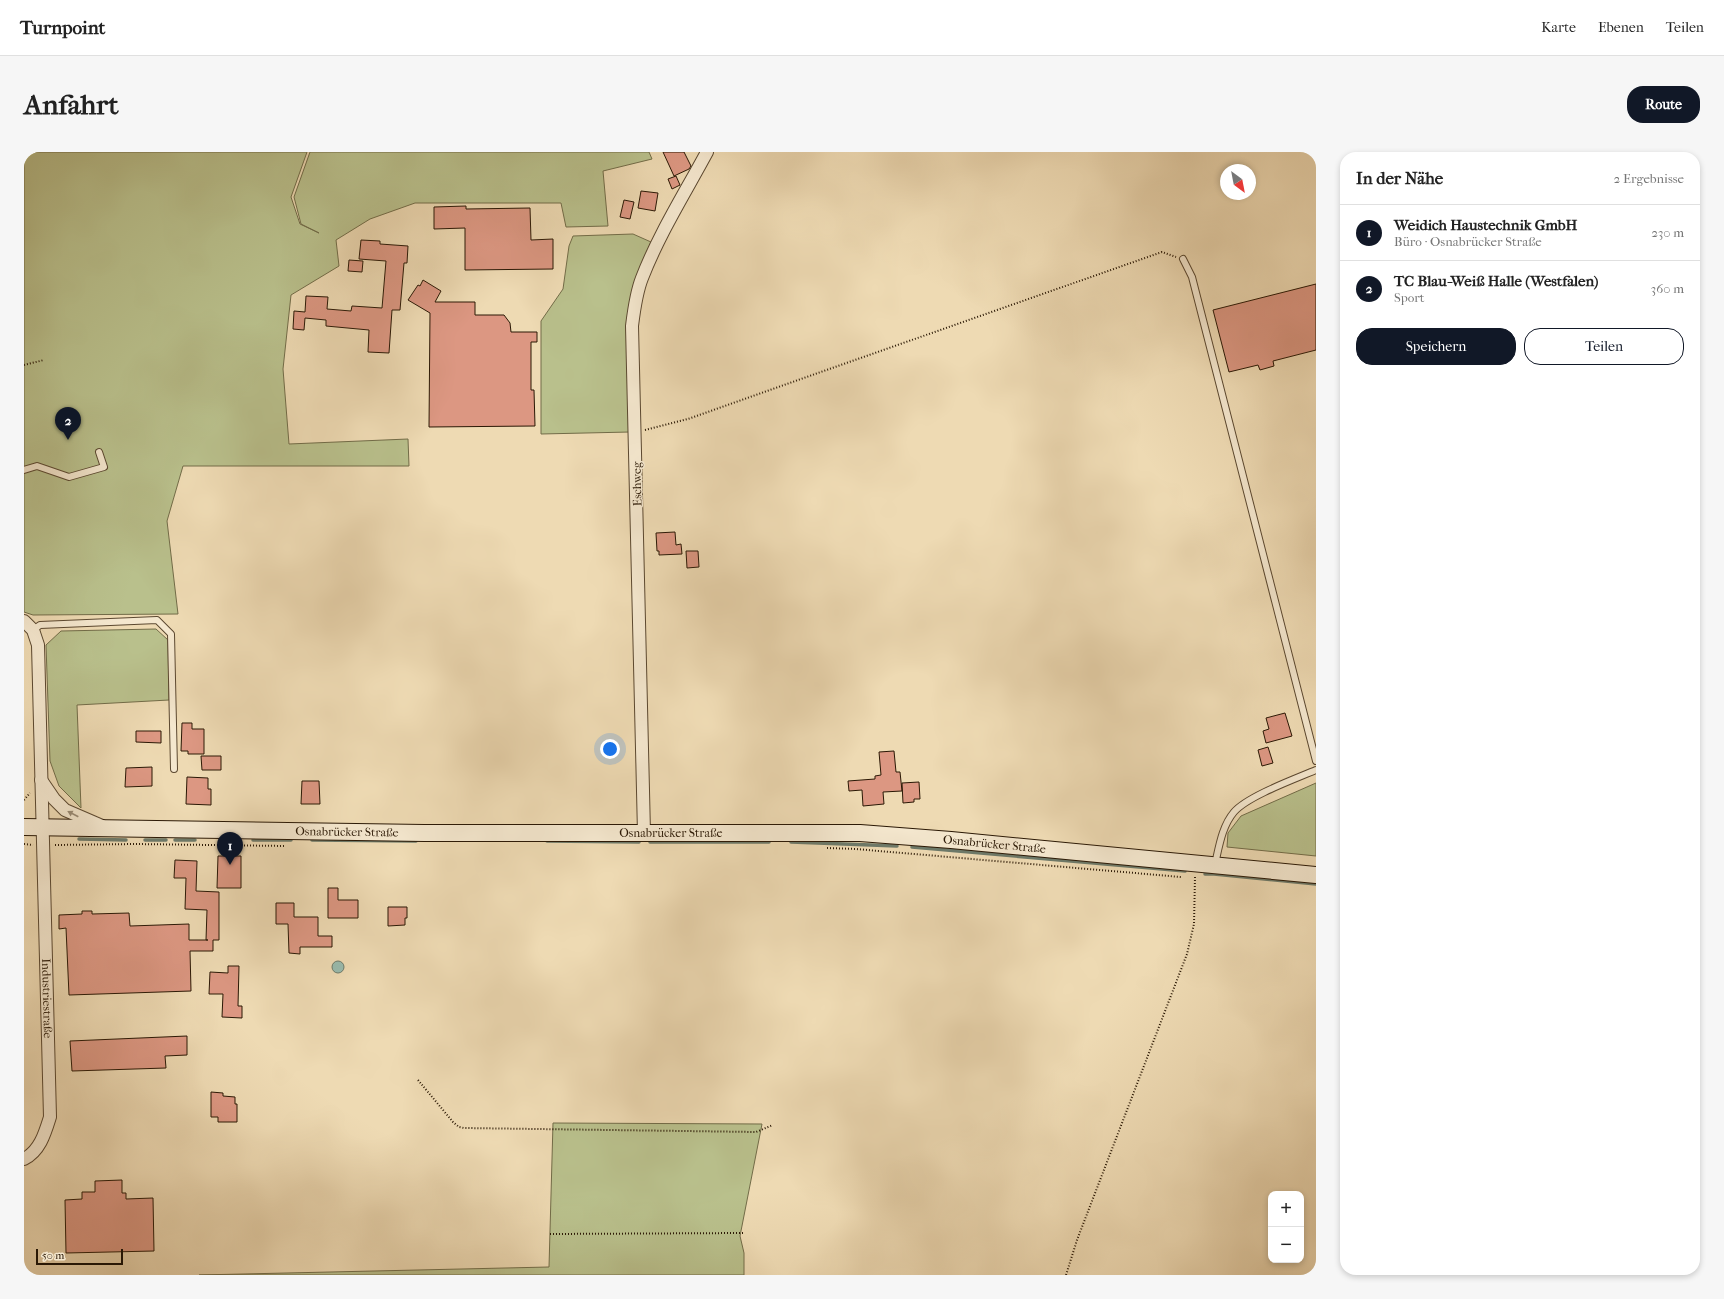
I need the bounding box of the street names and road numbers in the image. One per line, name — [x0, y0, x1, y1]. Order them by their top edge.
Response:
street label: Eschweg — [630, 461, 644, 506]
street label: Osnabrücker Straße — [295, 824, 399, 840]
street label: Osnabrücker Straße — [619, 826, 723, 840]
street label: Osnabrücker Straße — [943, 832, 1047, 856]
street label: Industriestraße — [39, 958, 55, 1039]

